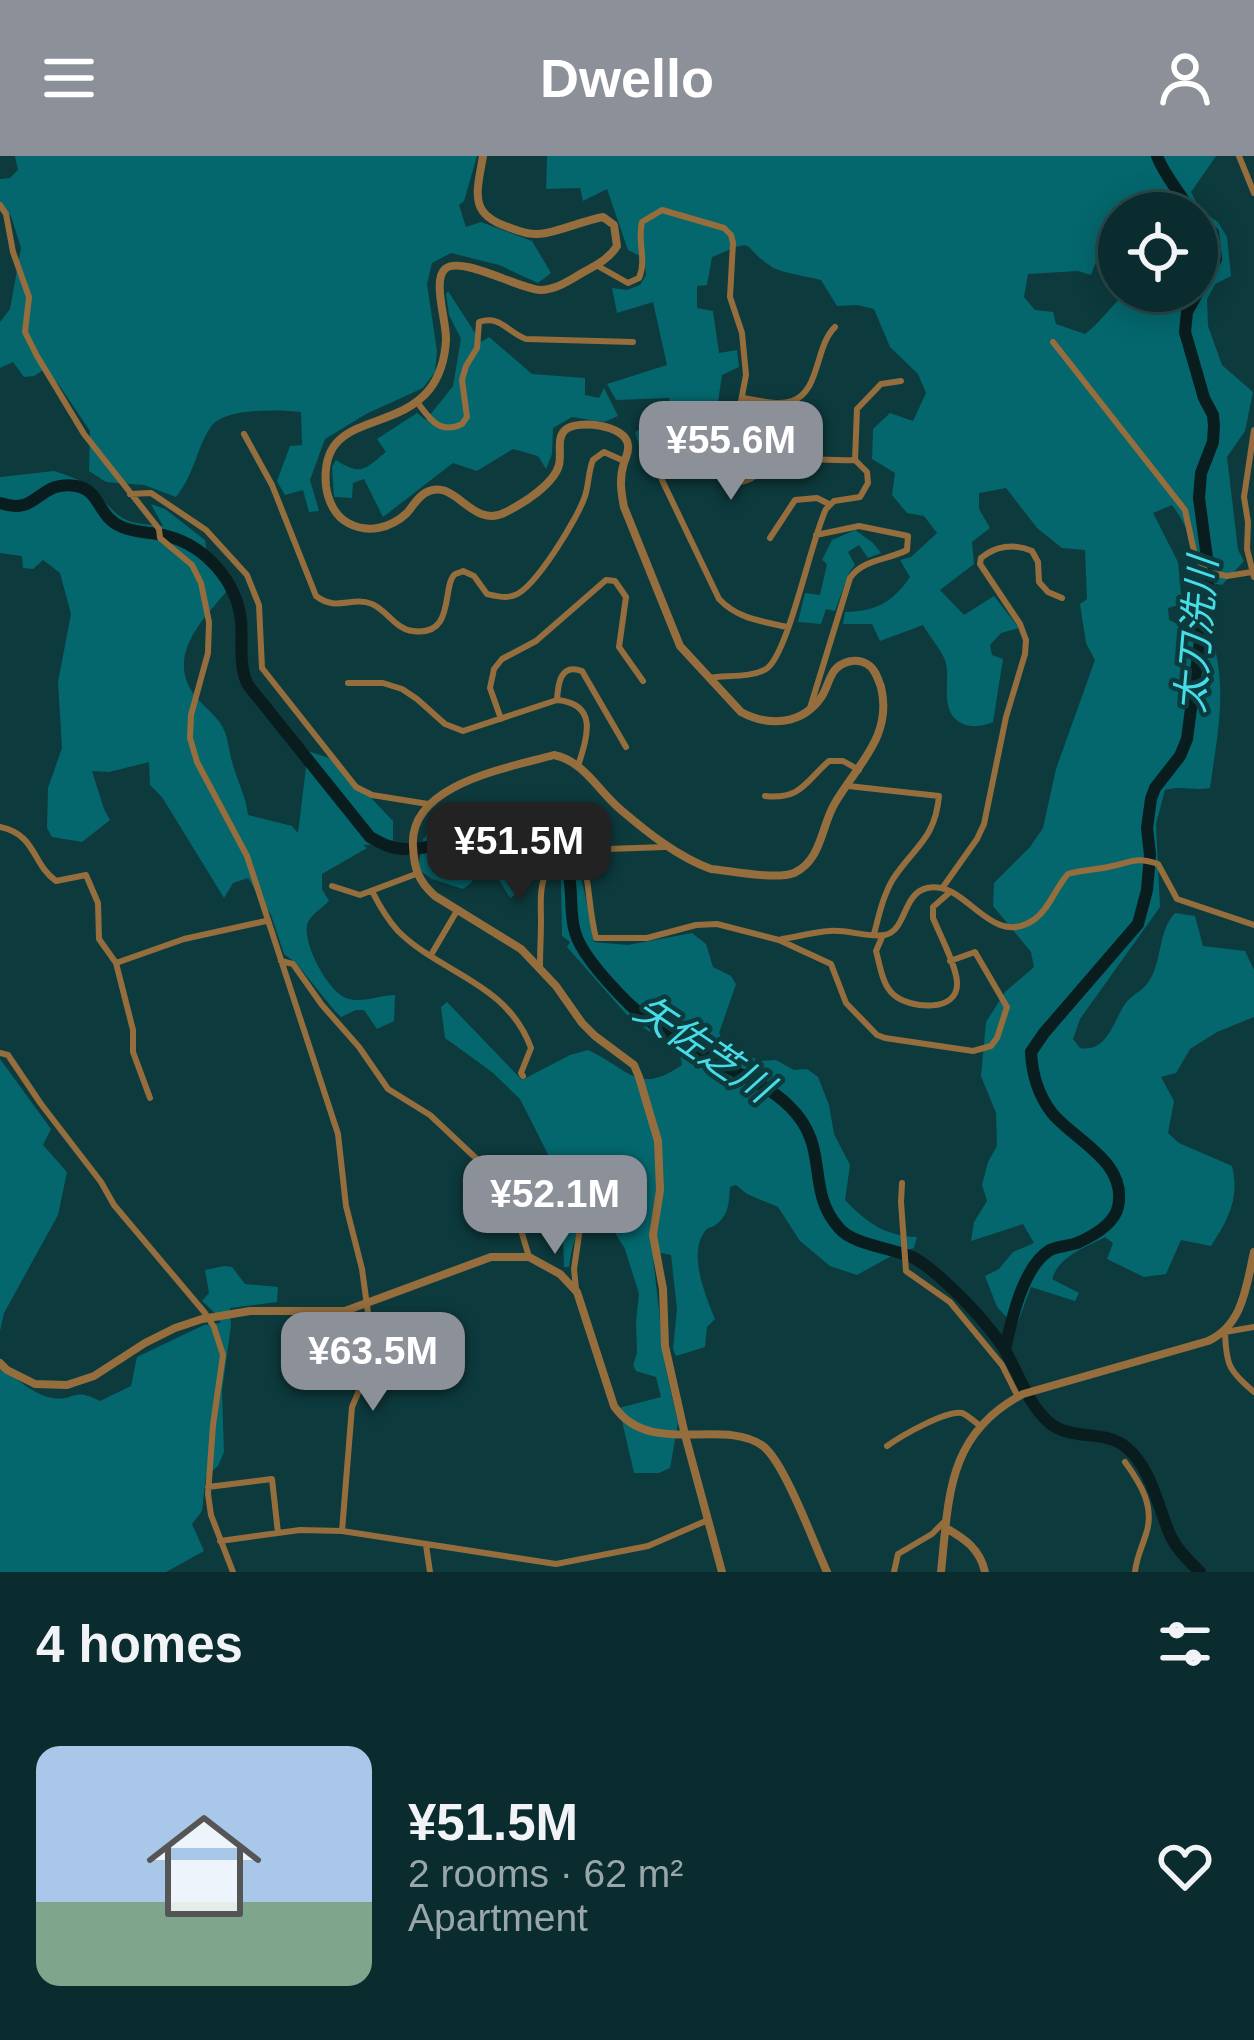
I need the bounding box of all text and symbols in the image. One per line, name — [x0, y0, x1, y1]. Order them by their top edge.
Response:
icon: menu — [36, 45, 102, 111]
icon: person — [1152, 45, 1218, 111]
text: Dwello — [540, 48, 714, 108]
map controls — [1098, 192, 1218, 312]
button: locate — [1098, 192, 1218, 312]
pin: ¥55.6M — [633, 401, 829, 503]
text: ¥55.6M — [666, 418, 796, 461]
water label: 太刀洗川 — [1168, 551, 1225, 715]
pin: ¥51.5M — [421, 802, 617, 904]
text: ¥51.5M — [454, 819, 584, 862]
water label: 矢佐芝川 — [627, 987, 784, 1112]
pin: ¥52.1M — [457, 1155, 653, 1257]
text: ¥52.1M — [490, 1172, 620, 1215]
pin: ¥63.5M — [275, 1312, 471, 1414]
text: ¥63.5M — [308, 1329, 438, 1372]
icon: filters — [1152, 1611, 1218, 1677]
text: 4 homes — [36, 1616, 243, 1673]
icon: home — [132, 1794, 276, 1938]
text: ¥51.5M — [408, 1794, 578, 1851]
icon: heart — [1152, 1833, 1218, 1899]
text: 2 rooms · 62 m² — [408, 1852, 683, 1895]
text: Apartment — [408, 1896, 588, 1939]

